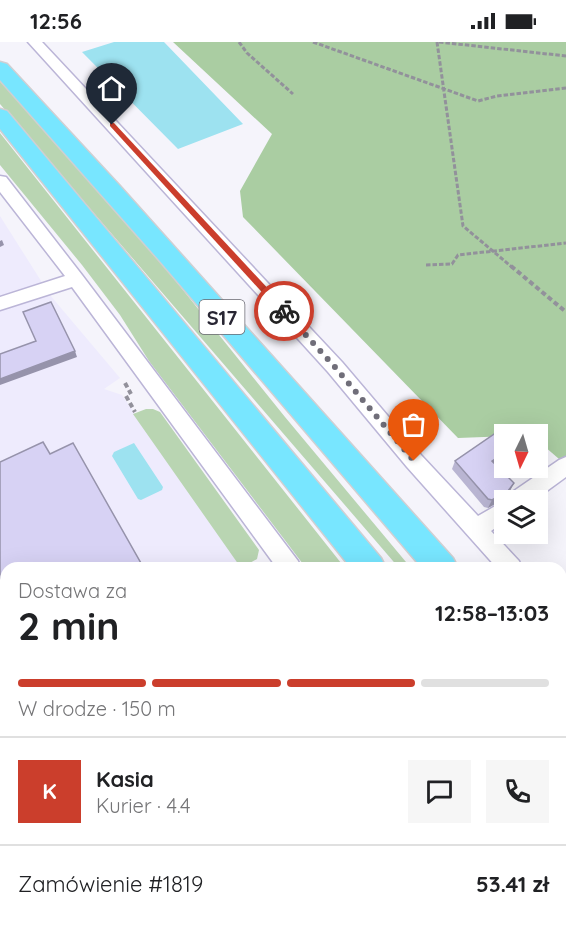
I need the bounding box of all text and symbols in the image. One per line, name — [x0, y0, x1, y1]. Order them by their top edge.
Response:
text: 12:56 — [30, 7, 82, 35]
pin — [86, 63, 137, 125]
icon: home — [95, 72, 128, 105]
courier — [254, 281, 314, 341]
icon: bike — [268, 295, 301, 328]
road number: S17 — [200, 300, 244, 334]
pin — [388, 399, 439, 461]
icon: bag — [397, 408, 430, 441]
north arrow — [494, 424, 548, 478]
map controls — [494, 424, 548, 544]
button: layers — [494, 490, 548, 544]
text: Dostawa za — [18, 578, 127, 603]
text: 12:58–13:03 — [435, 599, 549, 627]
text: 2 min — [18, 601, 120, 650]
text: W drodze · 150 m — [18, 696, 176, 721]
button: chat — [408, 760, 471, 823]
button: phone — [486, 760, 549, 823]
text: Kasia — [96, 765, 154, 793]
text: K — [42, 777, 57, 805]
text: Kurier · 4.4 — [96, 793, 191, 818]
text: Zamówienie #1819 — [18, 870, 203, 898]
text: 53.41 zł — [476, 870, 549, 898]

